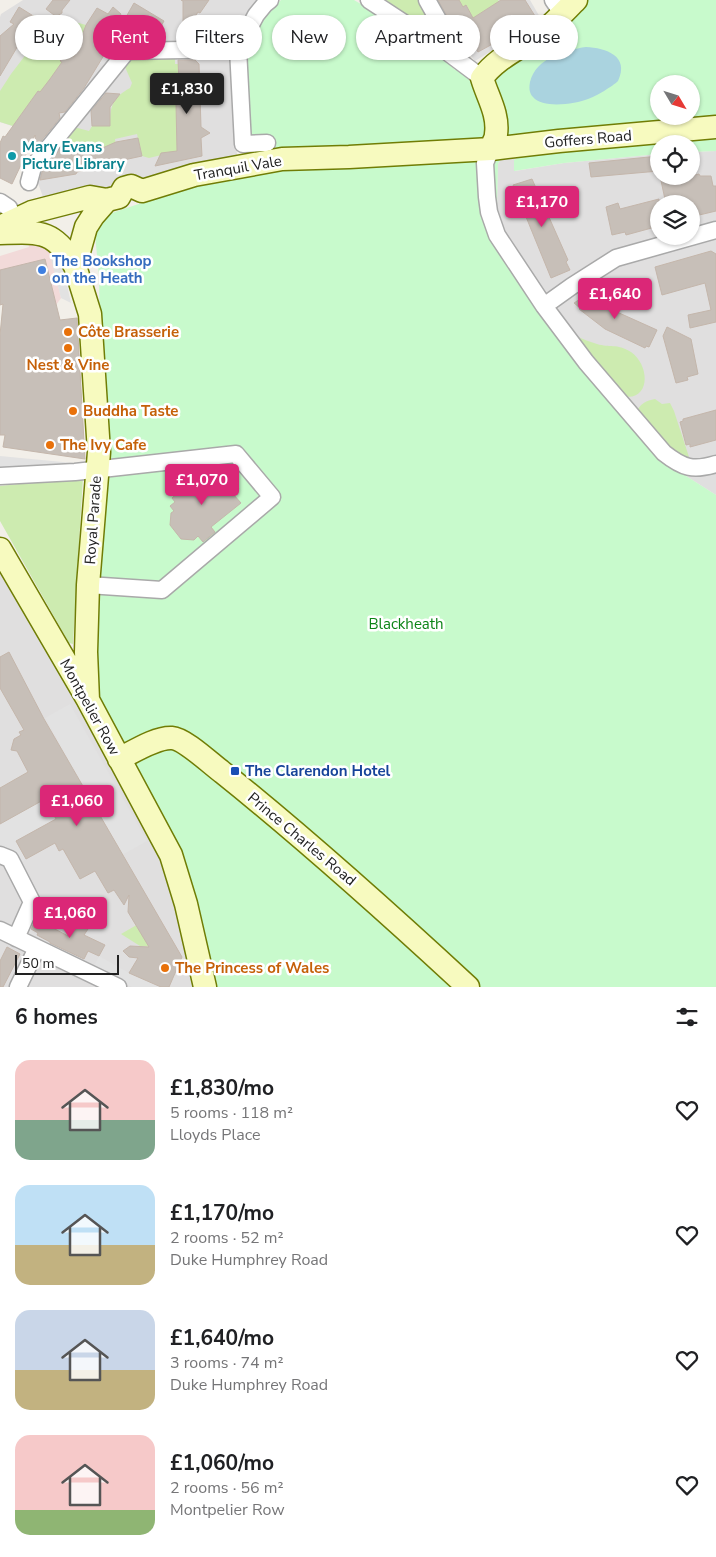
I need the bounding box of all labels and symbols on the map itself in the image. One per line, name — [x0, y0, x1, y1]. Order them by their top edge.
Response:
pin: £1,830 — [146, 72, 228, 115]
north arrow — [650, 75, 700, 125]
street label: Goffers Road — [543, 125, 633, 153]
place label: Mary Evans Picture Library — [22, 137, 125, 174]
marker: Mary Evans Picture Library — [6, 150, 18, 162]
street label: Tranquil Vale — [193, 150, 283, 186]
pin: £1,170 — [501, 186, 583, 228]
place label: The Bookshop on the Heath — [52, 251, 152, 288]
marker: The Bookshop on the Heath — [36, 264, 48, 276]
pin: £1,640 — [574, 278, 656, 320]
place label: Côte Brasserie — [78, 322, 179, 342]
marker: Côte Brasserie — [62, 326, 74, 338]
marker: Nest & Vine — [62, 342, 74, 354]
place label: Nest & Vine — [27, 355, 109, 375]
place label: Buddha Taste — [83, 401, 178, 421]
marker: Buddha Taste — [67, 405, 79, 417]
place label: The Ivy Cafe — [60, 435, 146, 455]
marker: The Ivy Cafe — [44, 439, 56, 451]
pin: £1,070 — [161, 464, 243, 506]
street label: Royal Parade — [80, 475, 106, 565]
park label: Blackheath — [368, 614, 444, 634]
street label: Montpelier Row — [55, 655, 125, 759]
place label: The Clarendon Hotel — [245, 761, 391, 781]
marker: The Clarendon Hotel — [229, 765, 241, 777]
pin: £1,060 — [36, 784, 118, 827]
street label: Prince Charles Road — [244, 788, 360, 890]
pin: £1,060 — [29, 896, 111, 939]
scale bar — [15, 952, 119, 975]
place label: The Princess of Wales — [175, 958, 329, 978]
marker: The Princess of Wales — [159, 962, 171, 974]

